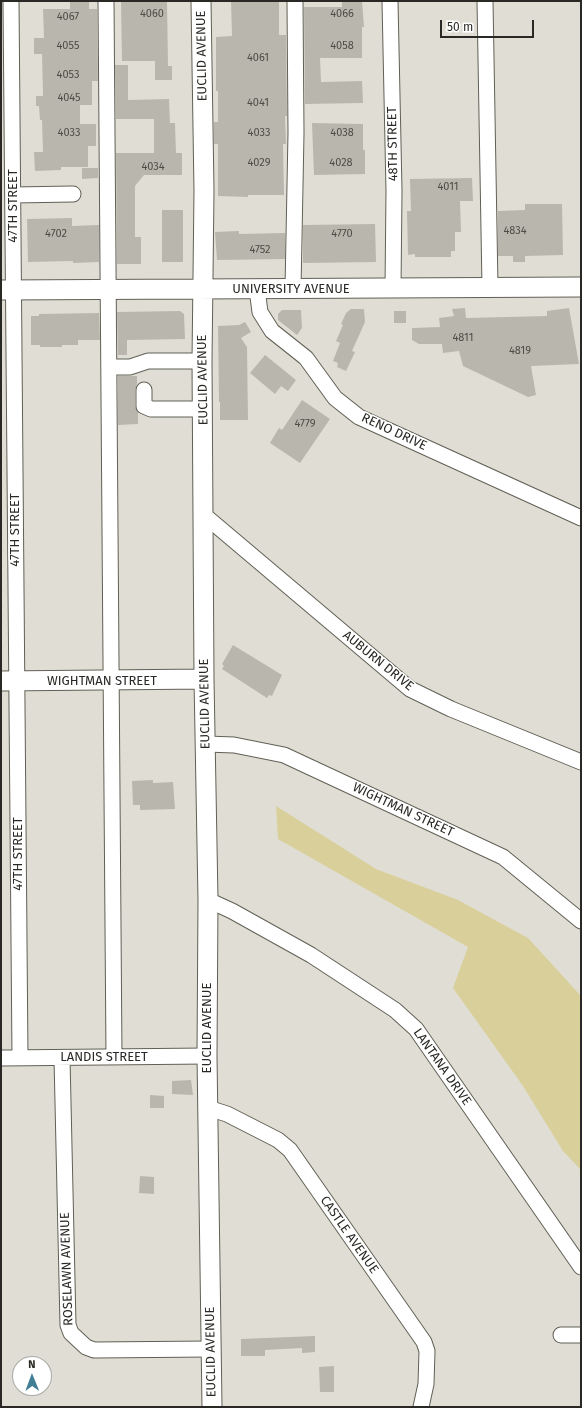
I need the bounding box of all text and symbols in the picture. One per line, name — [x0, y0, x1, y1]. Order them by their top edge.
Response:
house number: 4060 — [140, 7, 164, 21]
house number: 4066 — [330, 7, 354, 21]
house number: 4067 — [57, 10, 79, 24]
street label: EUCLID AVENUE — [193, 10, 211, 102]
scale bar — [442, 12, 536, 38]
text: 50 m — [447, 20, 473, 34]
house number: 4055 — [57, 39, 79, 53]
house number: 4058 — [330, 39, 354, 53]
house number: 4061 — [247, 51, 269, 65]
house number: 4053 — [57, 68, 79, 82]
house number: 4045 — [57, 91, 81, 105]
house number: 4041 — [247, 96, 269, 110]
street label: 48TH STREET — [385, 106, 401, 182]
house number: 4033 — [58, 126, 80, 140]
house number: 4033 — [248, 126, 270, 140]
house number: 4038 — [330, 126, 354, 140]
house number: 4029 — [248, 156, 270, 170]
house number: 4028 — [329, 156, 353, 170]
house number: 4034 — [141, 160, 165, 174]
street label: 47TH STREET — [5, 169, 21, 243]
house number: 4011 — [437, 180, 459, 194]
house number: 4834 — [503, 224, 527, 238]
house number: 4702 — [45, 227, 67, 241]
house number: 4770 — [331, 227, 353, 241]
house number: 4752 — [249, 243, 271, 257]
street label: UNIVERSITY AVENUE — [232, 281, 350, 297]
house number: 4811 — [453, 331, 473, 345]
street label: EUCLID AVENUE — [194, 334, 212, 426]
house number: 4819 — [509, 344, 531, 358]
street label: RENO DRIVE — [359, 410, 429, 454]
house number: 4779 — [295, 417, 315, 431]
street label: 47TH STREET — [7, 493, 23, 567]
street label: AUBURN DRIVE — [339, 628, 417, 694]
street label: EUCLID AVENUE — [196, 658, 214, 750]
street label: WIGHTMAN STREET — [47, 673, 157, 689]
street label: WIGHTMAN STREET — [350, 780, 456, 840]
street label: 47TH STREET — [10, 817, 26, 891]
street label: EUCLID AVENUE — [199, 983, 215, 1073]
street label: LANTANA DRIVE — [410, 1026, 474, 1108]
street label: LANDIS STREET — [60, 1049, 148, 1065]
street label: CASTLE AVENUE — [317, 1193, 381, 1277]
street label: ROSELAWN AVENUE — [57, 1212, 77, 1326]
street label: EUCLID AVENUE — [202, 1306, 220, 1398]
north arrow — [12, 1356, 52, 1396]
text: N — [28, 1358, 36, 1371]

